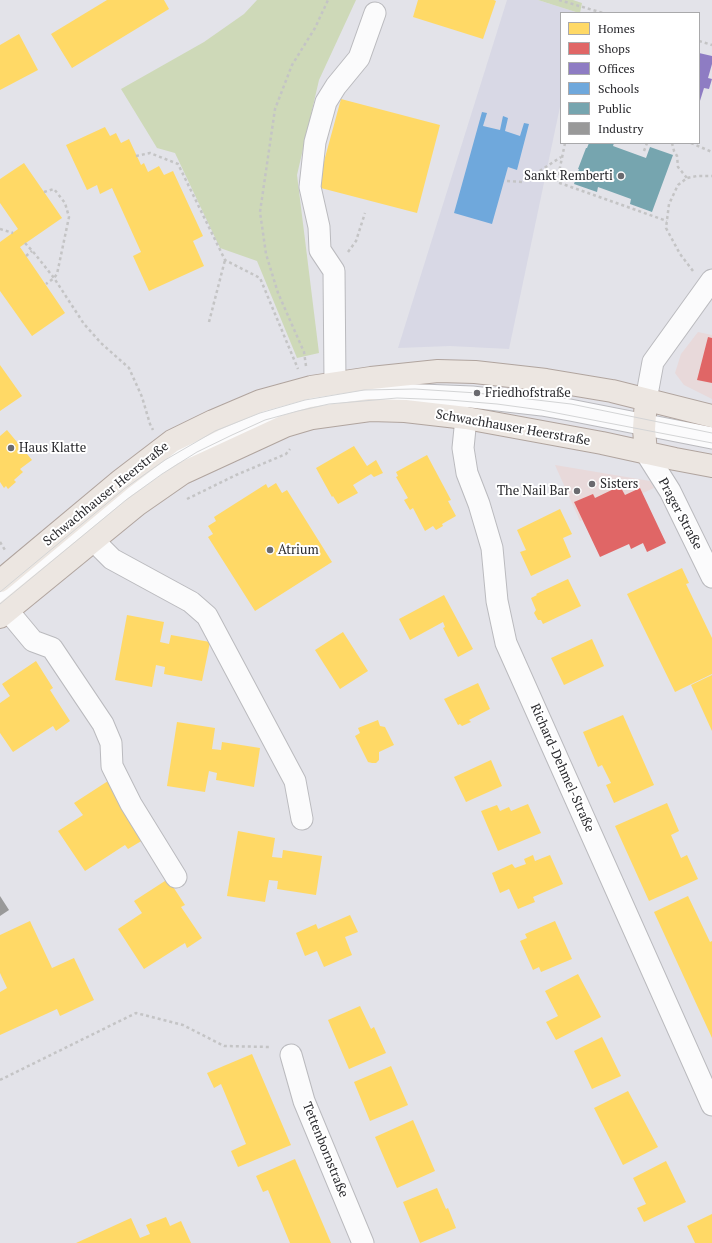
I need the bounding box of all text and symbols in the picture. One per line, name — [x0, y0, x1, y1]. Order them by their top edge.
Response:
legend — [560, 12, 700, 144]
text: Homes — [598, 21, 635, 36]
text: Shops — [598, 41, 630, 56]
text: Offices — [598, 61, 635, 76]
text: Schools — [598, 81, 639, 96]
text: Public — [598, 101, 631, 116]
text: Industry — [598, 121, 643, 136]
place label: Sankt Remberti — [524, 168, 613, 184]
marker: Sankt Remberti — [616, 171, 626, 181]
place label: Friedhofstraße — [485, 385, 571, 401]
marker: Friedhofstraße — [472, 388, 482, 398]
street label: Schwachhauser Heerstraße — [434, 407, 592, 449]
street label: Schwachhauser Heerstraße — [40, 439, 172, 549]
place label: Haus Klatte — [19, 440, 86, 456]
marker: Haus Klatte — [6, 443, 16, 453]
street label: Prager Straße — [655, 475, 705, 553]
place label: Sisters — [600, 476, 638, 492]
marker: Sisters — [587, 479, 597, 489]
place label: The Nail Bar — [497, 483, 569, 499]
marker: The Nail Bar — [572, 486, 582, 496]
place label: Atrium — [278, 542, 319, 558]
marker: Atrium — [265, 545, 275, 555]
street label: Richard-Dehmel-Straße — [527, 701, 597, 835]
street label: Tettenbornstraße — [299, 1100, 351, 1200]

